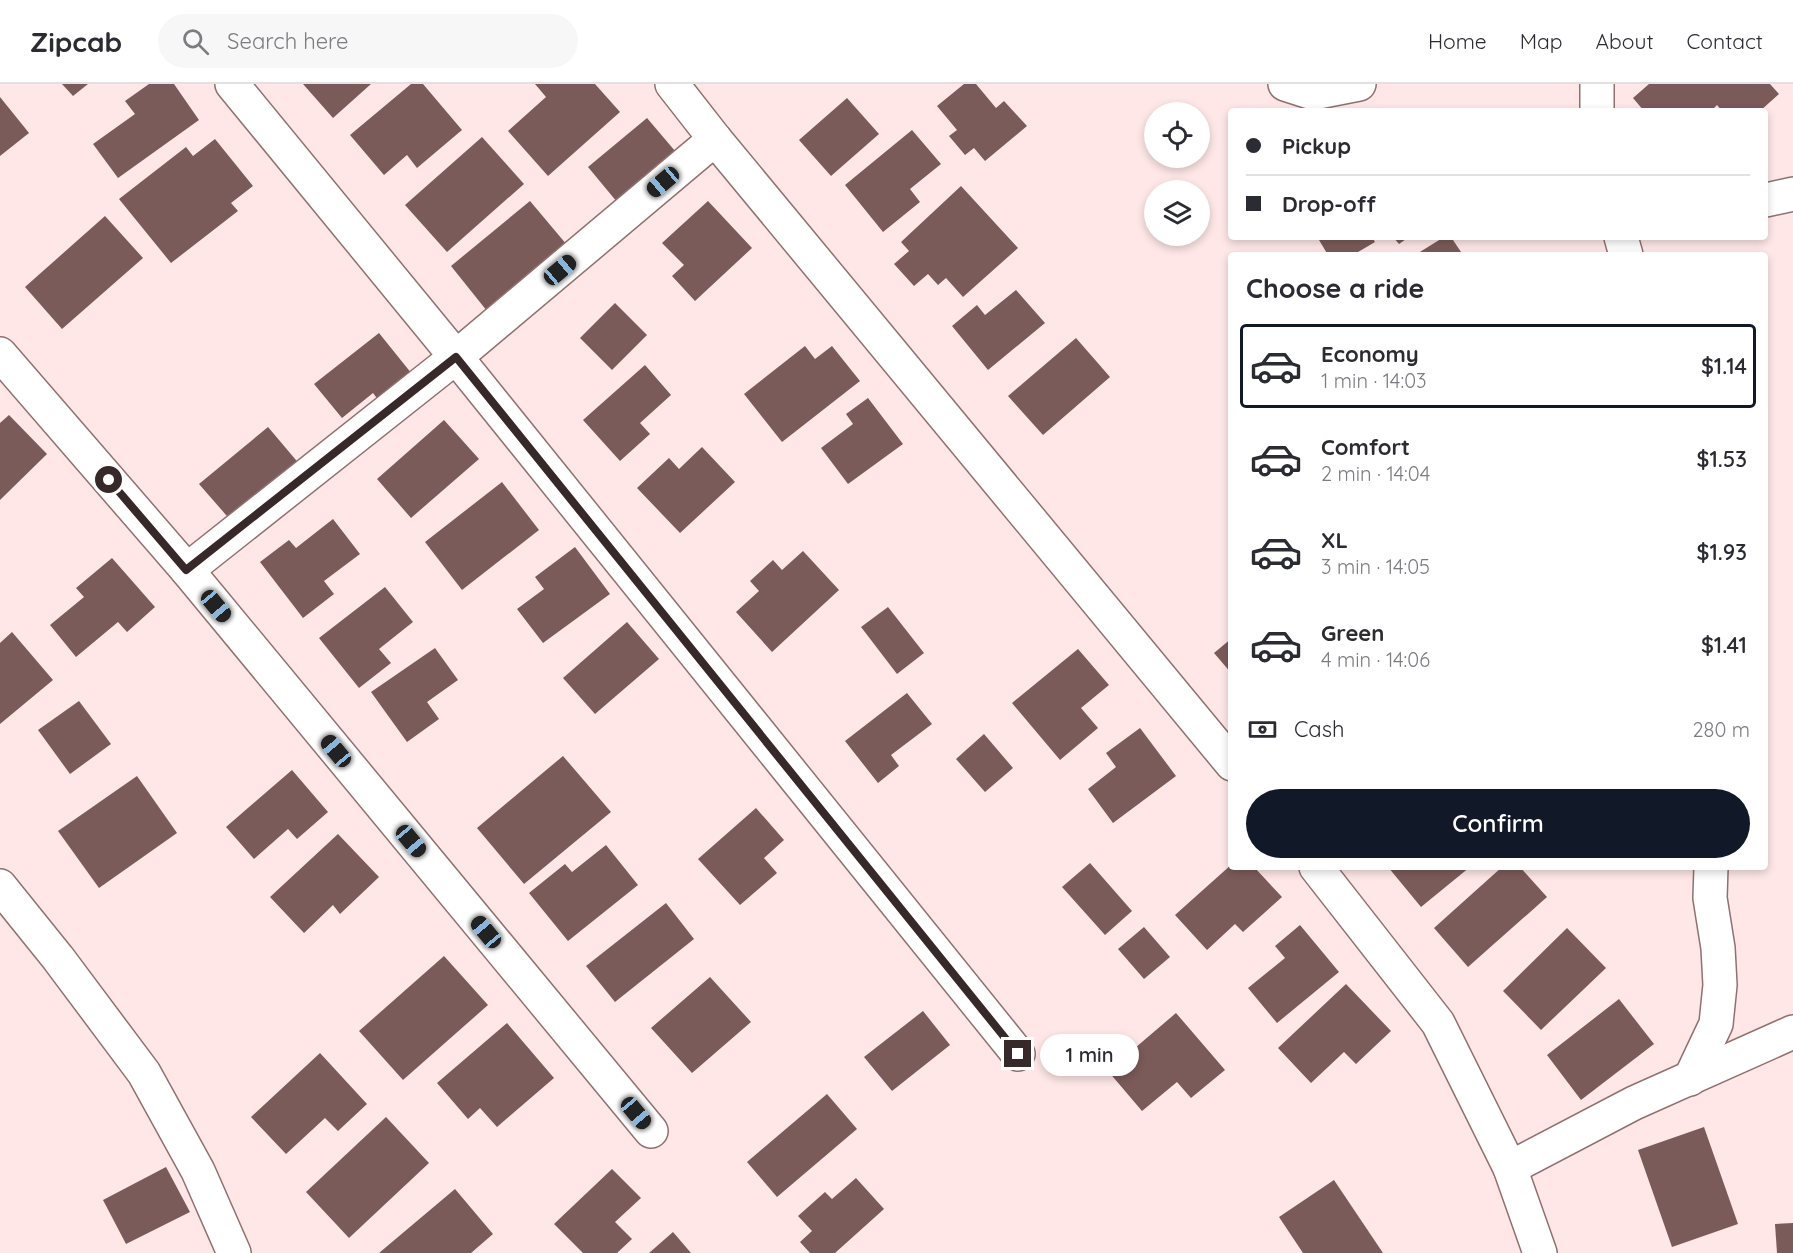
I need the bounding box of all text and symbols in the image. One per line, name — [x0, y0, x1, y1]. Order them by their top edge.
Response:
search box — [158, 14, 578, 68]
text: Zipcab — [30, 24, 122, 59]
icon: search — [179, 25, 212, 58]
text: Search here — [227, 27, 349, 55]
text: Home — [1428, 28, 1487, 54]
text: Map — [1520, 28, 1563, 54]
text: About — [1596, 28, 1654, 54]
text: Contact — [1687, 28, 1763, 54]
map controls — [1144, 102, 1210, 246]
button: locate — [1144, 102, 1210, 168]
text: Pickup — [1282, 132, 1351, 160]
car — [643, 164, 683, 200]
button: layers — [1144, 180, 1210, 246]
text: Drop-off — [1282, 190, 1376, 218]
car — [540, 252, 580, 288]
text: Choose a ride — [1246, 271, 1424, 305]
icon: car — [1249, 339, 1303, 393]
text: Economy — [1321, 340, 1419, 368]
text: $1.14 — [1701, 352, 1747, 380]
text: 1 min · 14:03 — [1321, 368, 1427, 393]
icon: car — [1249, 432, 1303, 486]
text: Comfort — [1321, 433, 1410, 461]
text: $1.53 — [1697, 445, 1747, 473]
text: 2 min · 14:04 — [1321, 461, 1430, 486]
route start — [95, 466, 122, 493]
icon: car — [1249, 525, 1303, 579]
text: XL — [1321, 526, 1348, 554]
text: $1.93 — [1697, 538, 1747, 566]
text: 3 min · 14:05 — [1321, 554, 1430, 579]
car — [198, 586, 234, 626]
icon: car — [1249, 618, 1303, 672]
text: Green — [1321, 619, 1384, 647]
text: $1.41 — [1701, 631, 1747, 659]
text: 4 min · 14:06 — [1321, 647, 1430, 672]
icon: cash — [1246, 713, 1279, 746]
text: Cash — [1294, 715, 1345, 743]
text: 280 m — [1693, 717, 1750, 742]
car — [318, 731, 354, 771]
button: Confirm — [1246, 789, 1750, 858]
car — [393, 821, 429, 861]
car — [468, 912, 504, 952]
callout: 1 min — [1039, 1033, 1138, 1075]
route end — [1004, 1040, 1031, 1067]
text: 1 min — [1066, 1042, 1113, 1067]
car — [618, 1093, 654, 1133]

